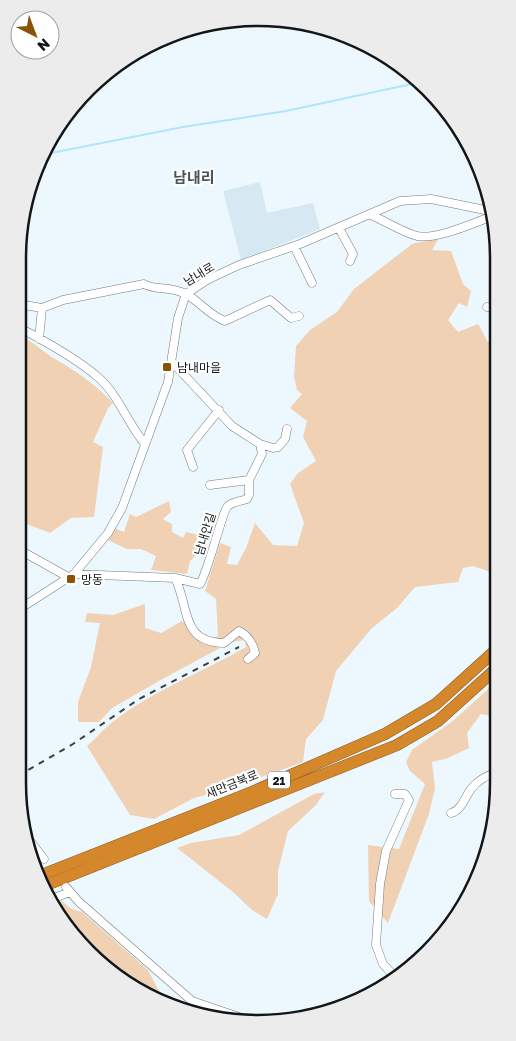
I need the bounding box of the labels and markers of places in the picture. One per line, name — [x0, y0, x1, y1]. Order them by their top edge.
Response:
place label: 남내마을 — [177, 360, 221, 375]
marker: 남내마을 — [161, 361, 173, 373]
place label: 망동 — [81, 572, 103, 587]
marker: 망동 — [65, 573, 77, 585]

